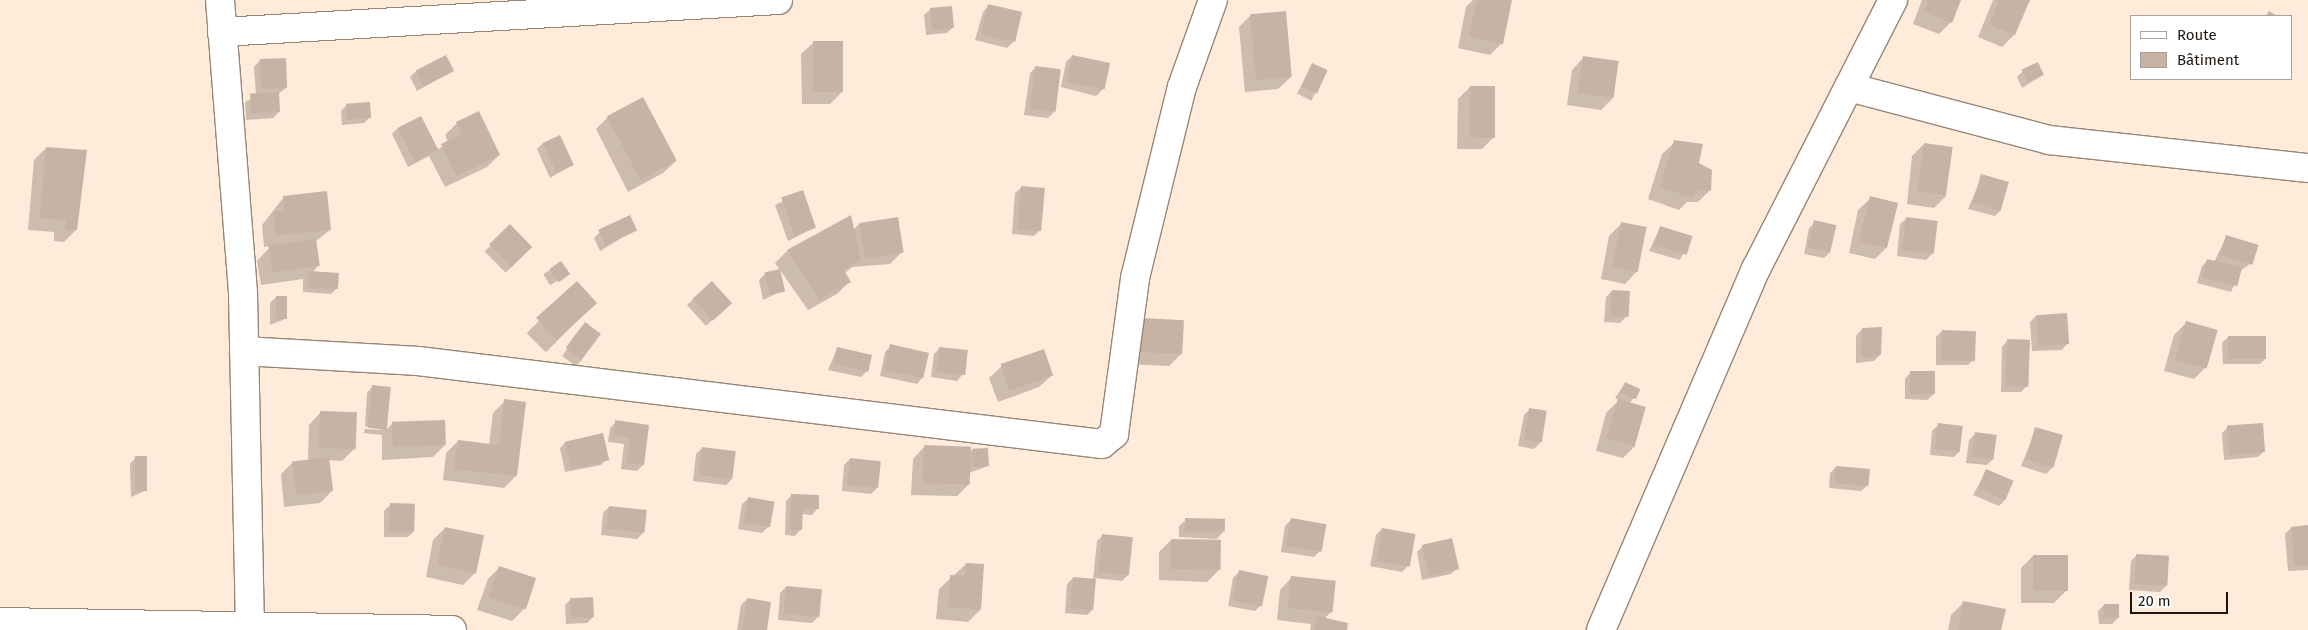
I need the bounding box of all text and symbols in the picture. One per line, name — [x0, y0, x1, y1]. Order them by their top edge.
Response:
legend — [2130, 15, 2293, 80]
text: Route — [2177, 26, 2217, 44]
text: Bâtiment — [2177, 51, 2239, 69]
scale bar — [2133, 582, 2230, 614]
text: 20 m — [2138, 592, 2171, 610]

